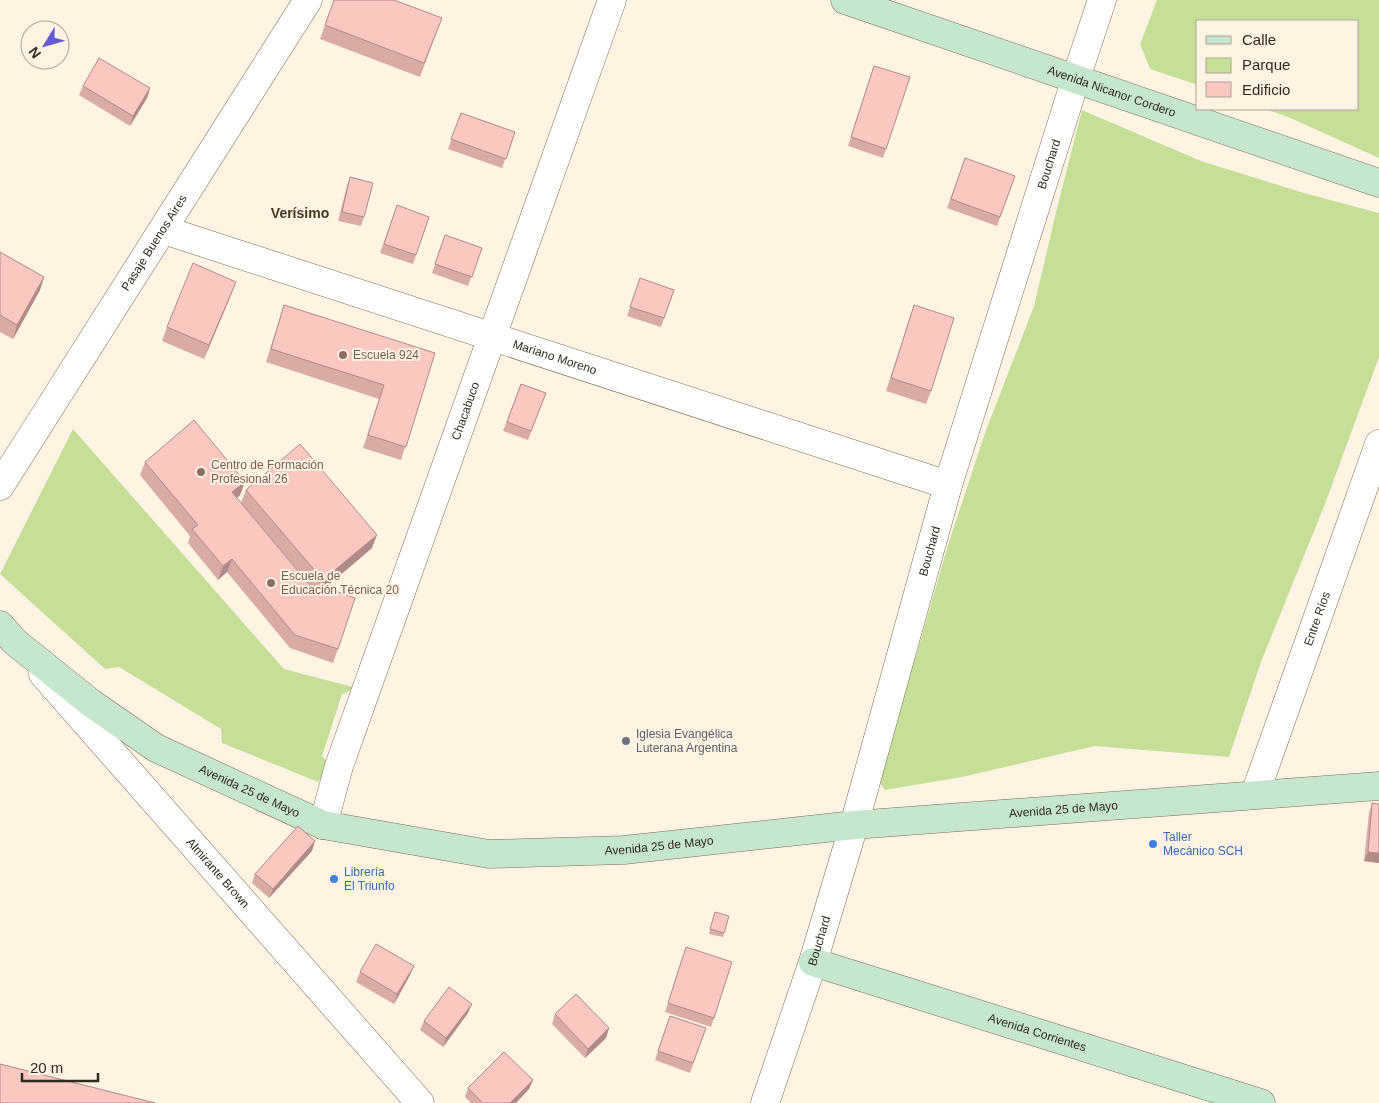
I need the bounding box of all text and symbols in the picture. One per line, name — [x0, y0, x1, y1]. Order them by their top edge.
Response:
north arrow — [20, 20, 70, 70]
legend — [1196, 20, 1359, 110]
text: Calle — [1242, 31, 1276, 48]
text: N — [25, 44, 44, 62]
text: Parque — [1242, 56, 1290, 73]
street label: Avenida Nicanor Cordero — [1046, 63, 1178, 120]
text: Edificio — [1242, 81, 1290, 98]
street label: Bouchard — [1034, 138, 1063, 191]
street label: Pasaje Buenos Aires — [119, 192, 190, 293]
district label: Verísimo — [271, 205, 329, 221]
street label: Mariano Moreno — [511, 337, 599, 377]
place label: Escuela 924 — [353, 348, 419, 362]
marker: Escuela 924 — [337, 349, 349, 361]
street label: Chacabuco — [449, 380, 482, 442]
place label: Centro de Formación Profesional 26 — [211, 458, 324, 486]
marker: Centro de Formación Profesional 26 — [195, 466, 207, 478]
street label: Bouchard — [916, 525, 943, 578]
place label: Escuela de Educación Técnica 20 — [281, 569, 399, 597]
marker: Escuela de Educación Técnica 20 — [265, 577, 277, 589]
street label: Entre Ríos — [1301, 590, 1333, 648]
place label: Iglesia Evangélica Luterana Argentina — [636, 727, 738, 755]
marker: Iglesia Evangélica Luterana Argentina — [620, 735, 632, 747]
street label: Avenida 25 de Mayo — [197, 762, 302, 820]
street label: Avenida 25 de Mayo — [1008, 798, 1119, 820]
place label: Taller Mecánico SCH — [1163, 830, 1243, 858]
street label: Avenida 25 de Mayo — [604, 833, 715, 858]
street label: Almirante Brown — [184, 835, 252, 911]
marker: Taller Mecánico SCH — [1147, 838, 1159, 850]
place label: Librería El Triunfo — [344, 865, 395, 893]
marker: Librería El Triunfo — [328, 873, 340, 885]
street label: Bouchard — [805, 914, 833, 968]
street label: Avenida Corrientes — [986, 1011, 1088, 1055]
scale bar — [22, 1050, 99, 1082]
text: 20 m — [30, 1059, 63, 1076]

